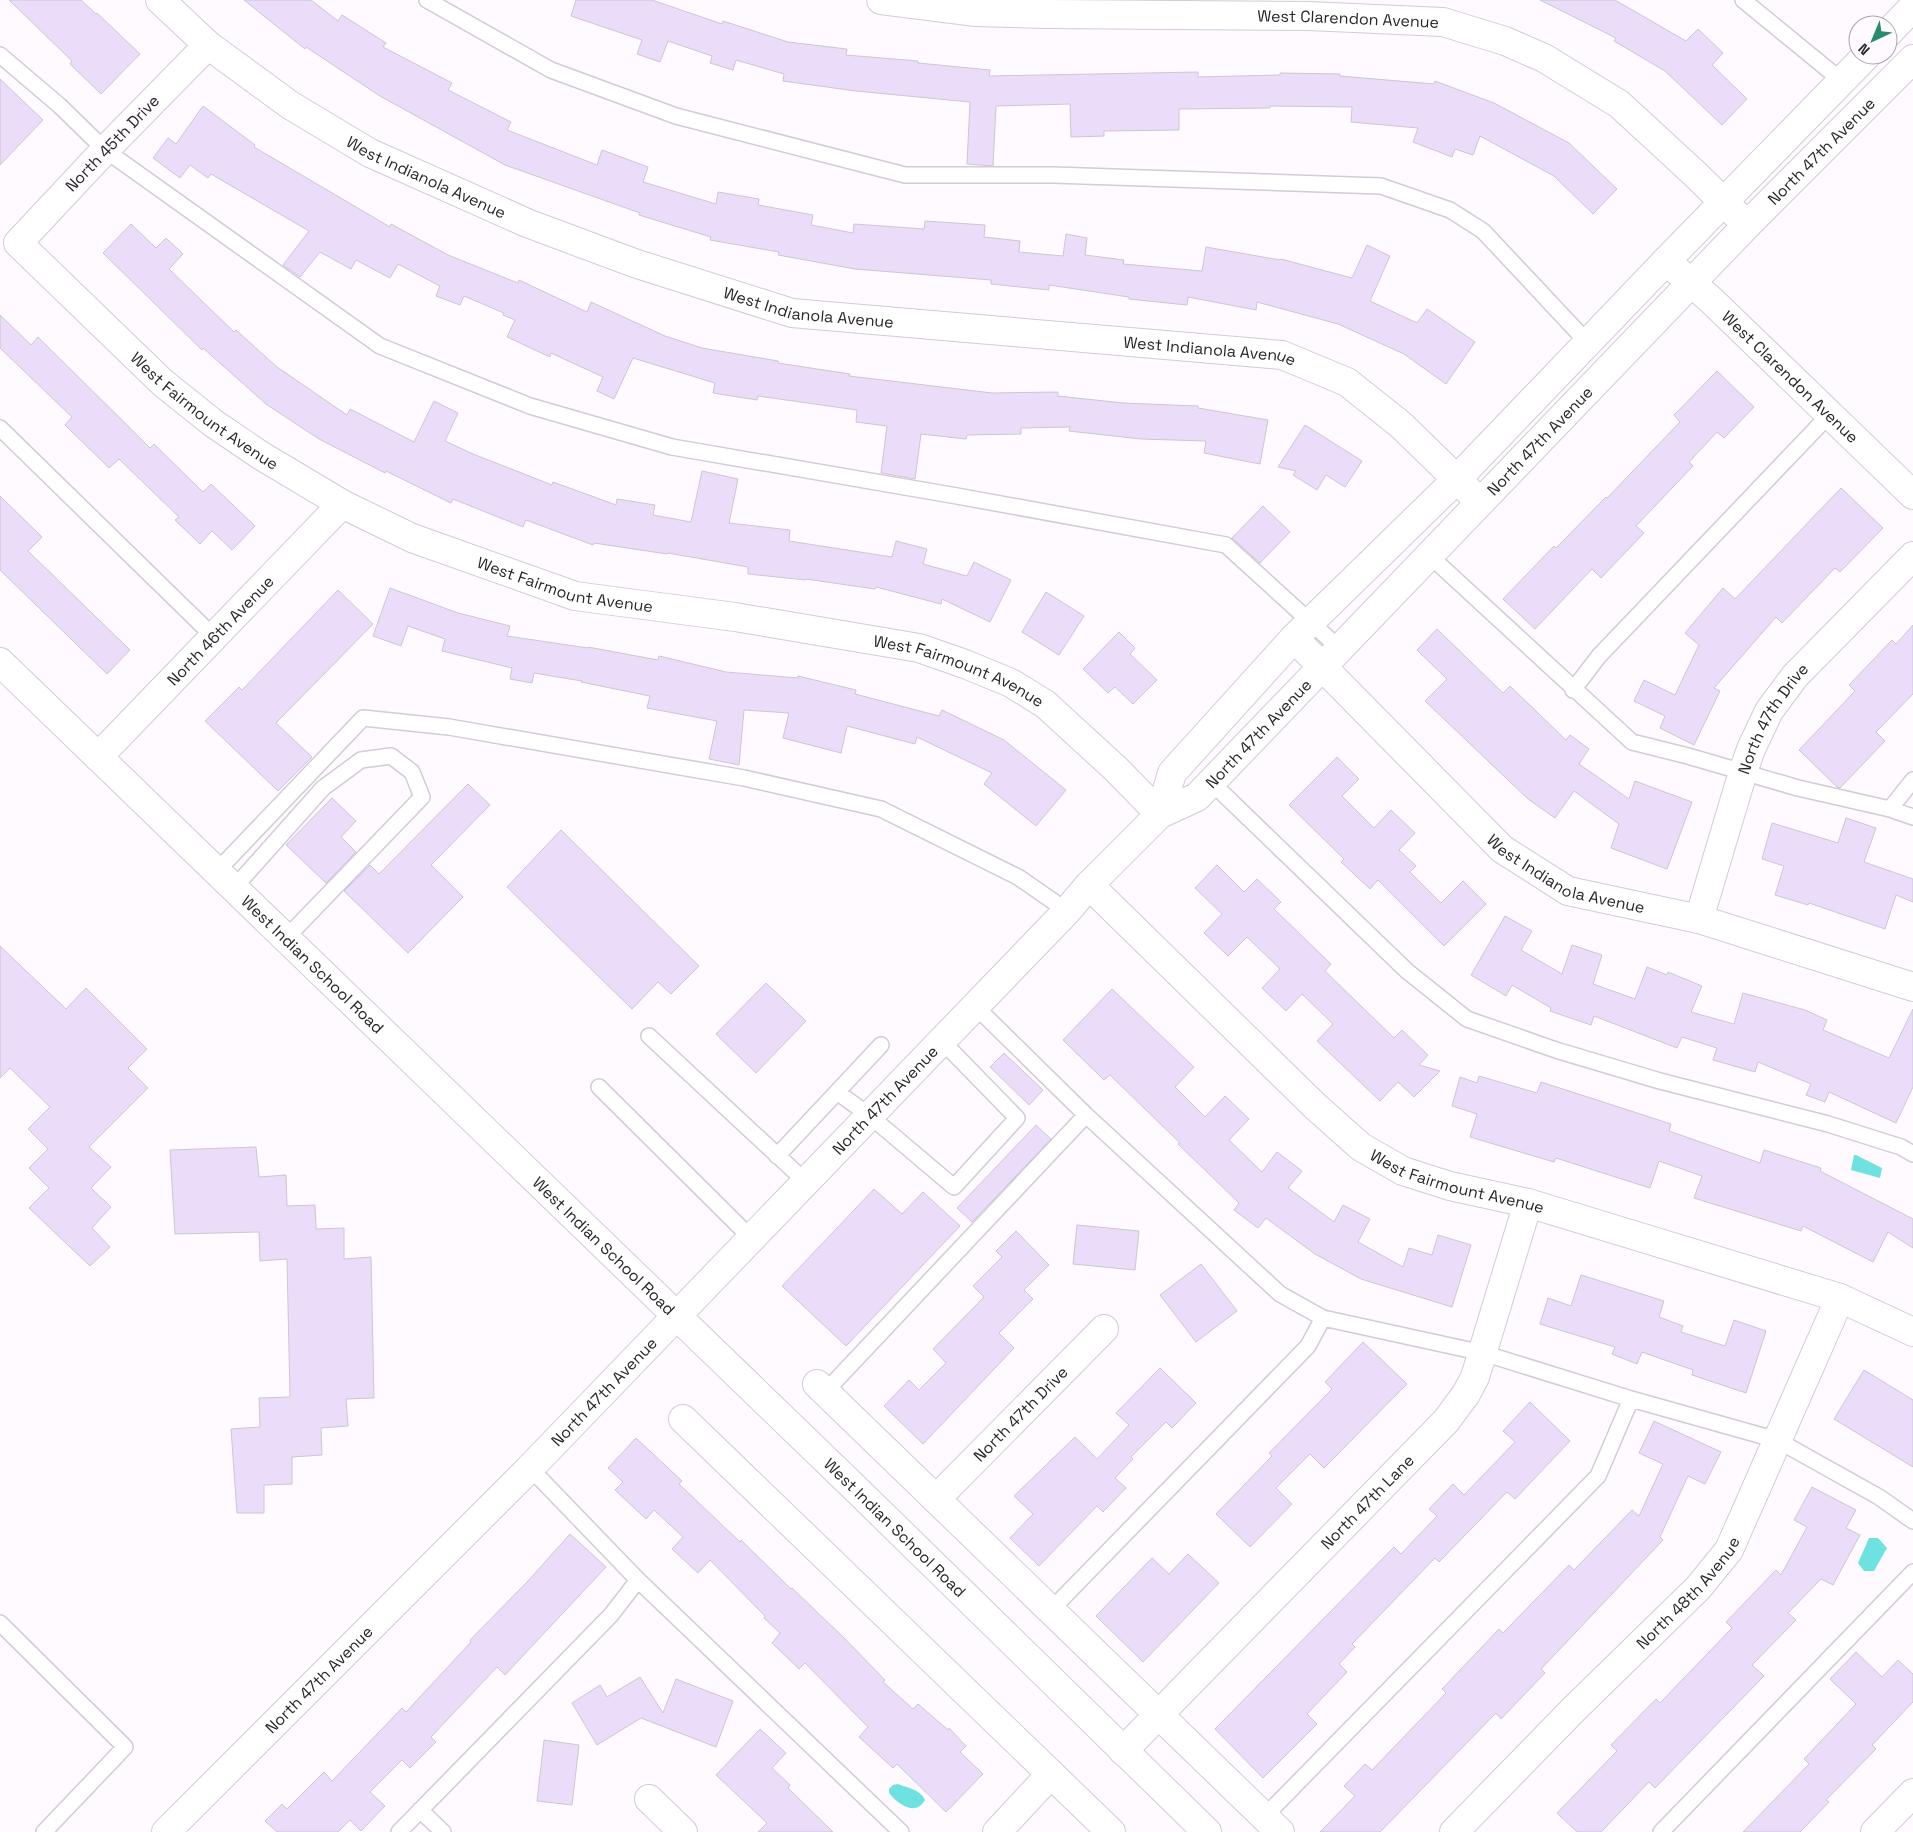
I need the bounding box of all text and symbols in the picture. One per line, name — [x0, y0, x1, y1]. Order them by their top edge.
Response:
street label: West Clarendon Avenue — [1257, 6, 1440, 33]
north arrow — [1848, 15, 1898, 65]
text: N — [1854, 40, 1874, 59]
street label: North 45th Drive — [61, 90, 164, 196]
street label: North 47th Avenue — [1763, 93, 1880, 210]
street label: West Indianola Avenue — [343, 131, 509, 223]
street label: West Indianola Avenue — [721, 282, 895, 333]
street label: West Clarendon Avenue — [1717, 306, 1863, 448]
street label: West Indianola Avenue — [1123, 331, 1299, 371]
street label: West Fairmount Avenue — [126, 347, 282, 475]
street label: North 47th Avenue — [1482, 382, 1597, 500]
street label: West Fairmount Avenue — [474, 552, 654, 617]
street label: North 46th Avenue — [163, 571, 279, 690]
street label: West Fairmount Avenue — [872, 630, 1048, 712]
street label: North 47th Drive — [1733, 659, 1813, 777]
street label: North 47th Avenue — [1201, 674, 1316, 793]
street label: West Indianola Avenue — [1482, 830, 1647, 918]
street label: West Indian School Road — [237, 891, 388, 1038]
street label: North 47th Avenue — [828, 1041, 943, 1159]
street label: West Fairmount Avenue — [1366, 1145, 1547, 1218]
street label: West Indian School Road — [528, 1172, 680, 1320]
street label: North 47th Avenue — [547, 1333, 662, 1451]
street label: North 47th Drive — [969, 1362, 1072, 1466]
street label: North 47th Lane — [1316, 1450, 1419, 1554]
street label: West Indian School Road — [819, 1454, 970, 1602]
street label: North 48th Avenue — [1632, 1534, 1745, 1654]
street label: North 47th Avenue — [261, 1621, 377, 1738]

